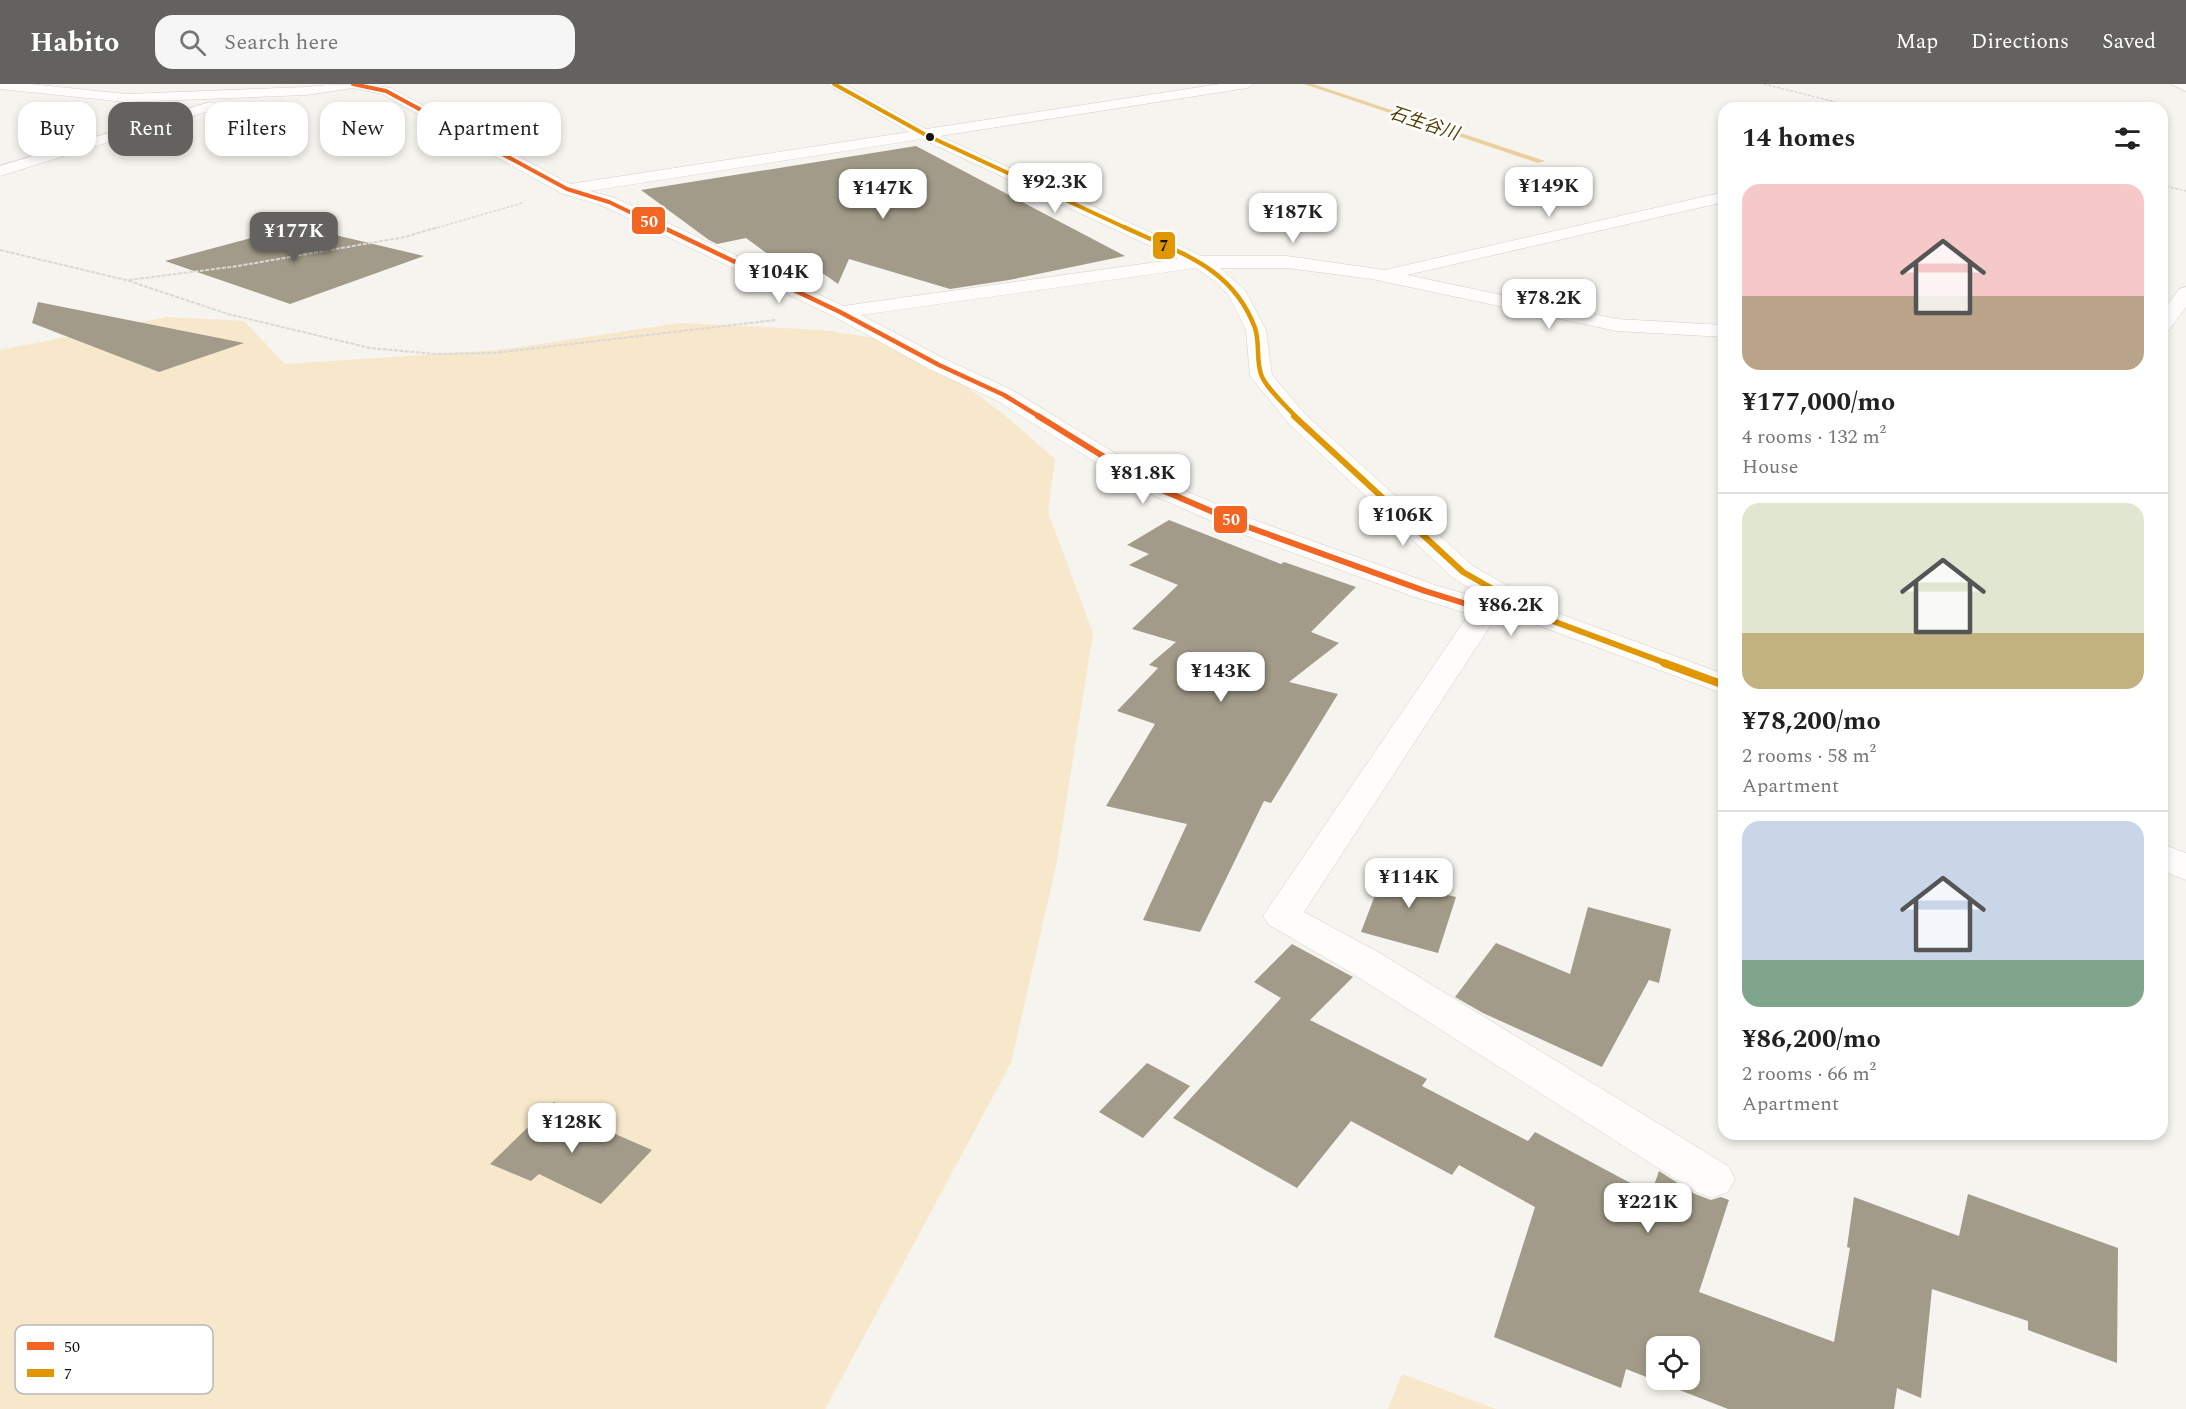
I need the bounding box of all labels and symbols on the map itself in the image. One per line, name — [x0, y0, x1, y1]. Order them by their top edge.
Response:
water label: 石生谷川 — [1385, 100, 1464, 148]
unlabelled marker — [924, 131, 936, 143]
pin: ¥92.3K — [1006, 163, 1104, 214]
pin: ¥149K — [1507, 167, 1591, 218]
pin: ¥147K — [841, 169, 925, 220]
pin: ¥187K — [1251, 193, 1335, 244]
line badge: 50 — [631, 206, 666, 235]
text: 50 — [640, 210, 658, 234]
pin: ¥177K — [252, 212, 336, 263]
line badge: 7 — [1152, 231, 1176, 260]
text: 7 — [1160, 234, 1169, 258]
pin: ¥104K — [737, 253, 821, 304]
pin: ¥78.2K — [1500, 279, 1598, 330]
pin: ¥81.8K — [1094, 454, 1192, 505]
pin: ¥106K — [1361, 496, 1445, 547]
line badge: 50 — [1213, 505, 1248, 534]
text: 50 — [1222, 508, 1240, 532]
pin: ¥86.2K — [1462, 586, 1560, 637]
pin: ¥143K — [1179, 652, 1263, 703]
pin: ¥114K — [1367, 858, 1451, 909]
pin: ¥128K — [530, 1103, 614, 1154]
pin: ¥221K — [1606, 1183, 1690, 1234]
legend — [15, 1325, 213, 1394]
text: 50 — [64, 1335, 80, 1359]
text: 7 — [64, 1362, 72, 1386]

